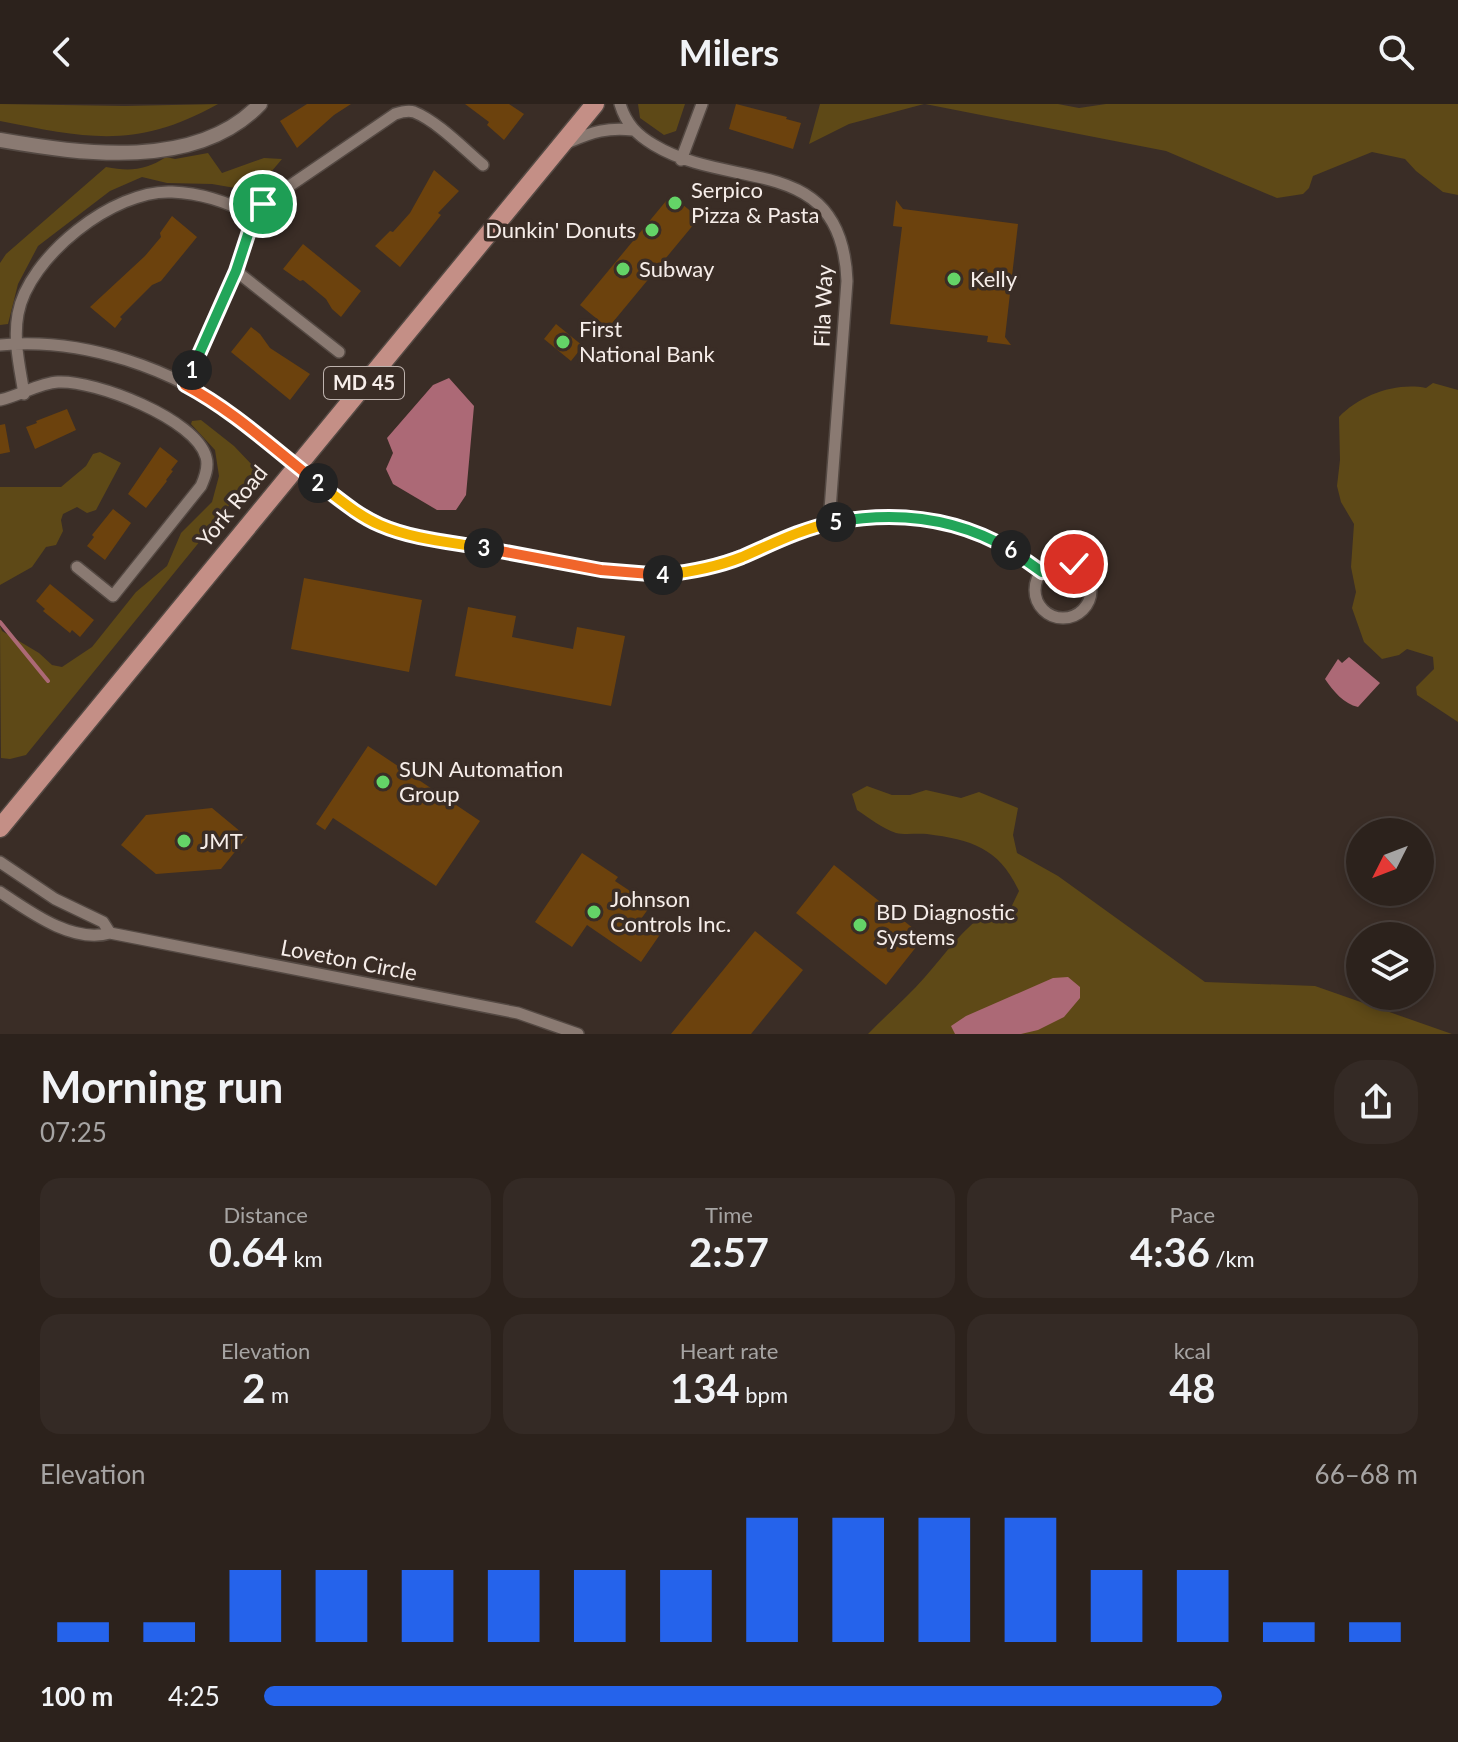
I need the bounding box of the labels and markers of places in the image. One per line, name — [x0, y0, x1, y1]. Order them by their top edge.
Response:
pin — [229, 170, 297, 238]
place label: Serpico Pizza & Pasta — [691, 176, 819, 228]
marker: Serpico Pizza & Pasta — [666, 194, 684, 212]
place label: Dunkin' Donuts — [485, 216, 636, 243]
marker: Dunkin' Donuts — [643, 221, 661, 239]
place label: Subway — [639, 255, 715, 282]
marker: Subway — [614, 260, 632, 278]
place label: Kelly — [970, 265, 1018, 292]
marker: Kelly — [945, 270, 963, 288]
place label: First National Bank — [579, 315, 716, 367]
marker: First National Bank — [554, 333, 572, 351]
pin: 1 — [172, 350, 212, 390]
pin: 2 — [298, 463, 338, 503]
pin: 5 — [816, 502, 856, 542]
pin: 3 — [464, 528, 504, 568]
pin: 6 — [991, 530, 1031, 570]
pin — [1040, 530, 1108, 598]
pin: 4 — [643, 555, 683, 595]
place label: SUN Automation Group — [399, 755, 563, 807]
marker: SUN Automation Group — [374, 773, 392, 791]
place label: JMT — [200, 827, 243, 854]
marker: JMT — [175, 832, 193, 850]
place label: Johnson Controls Inc. — [610, 885, 731, 937]
place label: BD Diagnostic Systems — [876, 898, 1015, 950]
marker: Johnson Controls Inc. — [585, 903, 603, 921]
marker: BD Diagnostic Systems — [851, 916, 869, 934]

